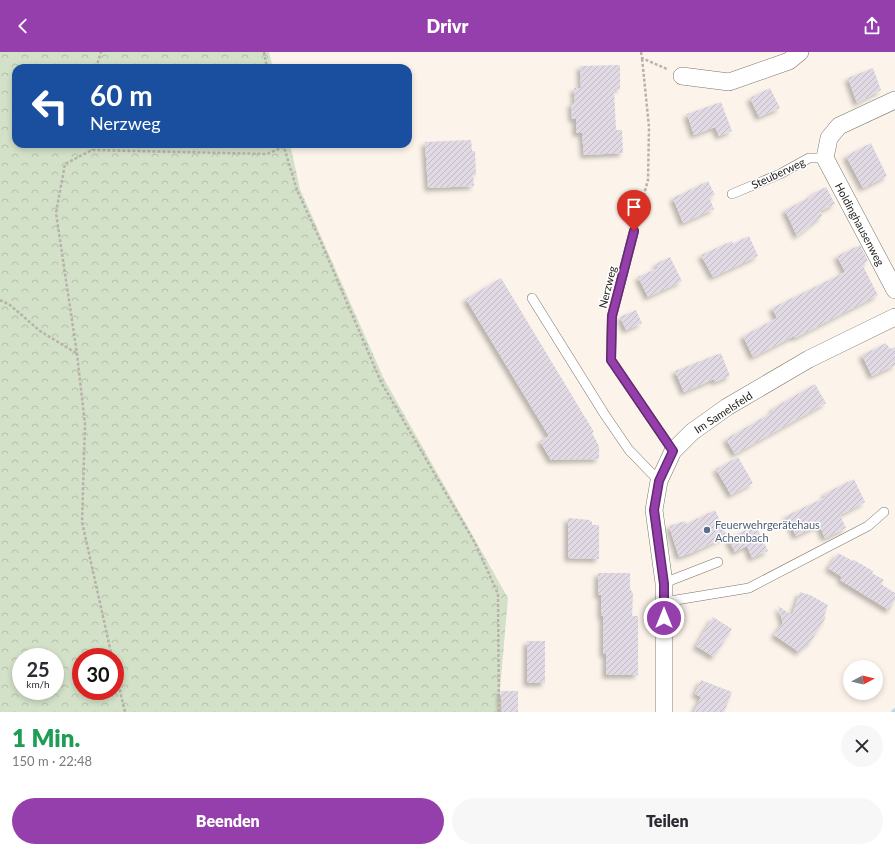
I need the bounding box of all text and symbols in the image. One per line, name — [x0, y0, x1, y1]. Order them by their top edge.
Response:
icon: back — [12, 15, 34, 37]
text: Drivr — [427, 15, 468, 37]
icon: share — [861, 15, 883, 37]
text: 60 m — [90, 78, 153, 112]
icon: left — [24, 80, 76, 132]
text: Nerzweg — [90, 112, 161, 134]
street label: Steuberweg — [749, 155, 807, 191]
street label: Holdinghausenweg — [833, 180, 888, 268]
pin — [617, 190, 651, 231]
icon: arrive — [623, 196, 645, 218]
street label: Nerzweg — [595, 264, 619, 309]
street label: Im Samelsfeld — [691, 388, 755, 436]
place label: Feuerwehrgerätehaus Achenbach — [715, 518, 820, 544]
marker: Feuerwehrgerätehaus Achenbach — [702, 525, 712, 535]
position arrow — [643, 597, 685, 639]
speed limit sign: 30 — [72, 648, 124, 700]
text: 25 — [26, 657, 50, 681]
north arrow — [843, 660, 883, 700]
map controls — [843, 660, 883, 700]
text: km/h — [26, 678, 50, 690]
text: 1 Min. — [12, 723, 80, 752]
button: close — [841, 725, 883, 767]
text: 150 m · 22:48 — [12, 753, 92, 769]
button: Beenden — [12, 798, 444, 844]
button: Teilen — [452, 798, 883, 844]

